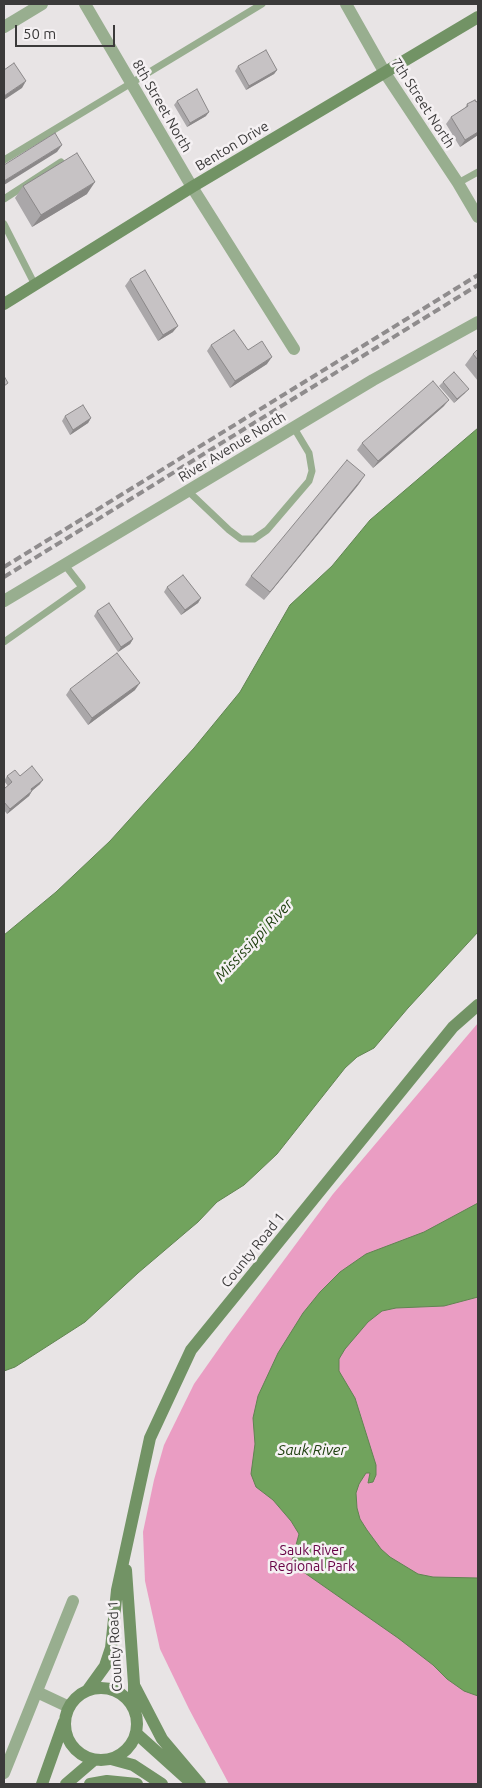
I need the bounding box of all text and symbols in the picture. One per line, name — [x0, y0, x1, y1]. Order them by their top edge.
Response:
scale bar — [18, 15, 118, 47]
text: 50 m — [23, 25, 56, 42]
street label: 7th Street North — [388, 55, 458, 151]
street label: 8th Street North — [129, 57, 195, 155]
street label: Benton Drive — [192, 118, 272, 174]
street label: River Avenue North — [175, 408, 289, 486]
water label: Mississippi River — [211, 895, 297, 985]
street label: County Road 1 — [218, 1209, 288, 1291]
water label: Sauk River — [278, 1441, 346, 1459]
park label: Sauk River Regional Park — [269, 1542, 355, 1574]
street label: County Road 1 — [104, 1600, 126, 1692]

